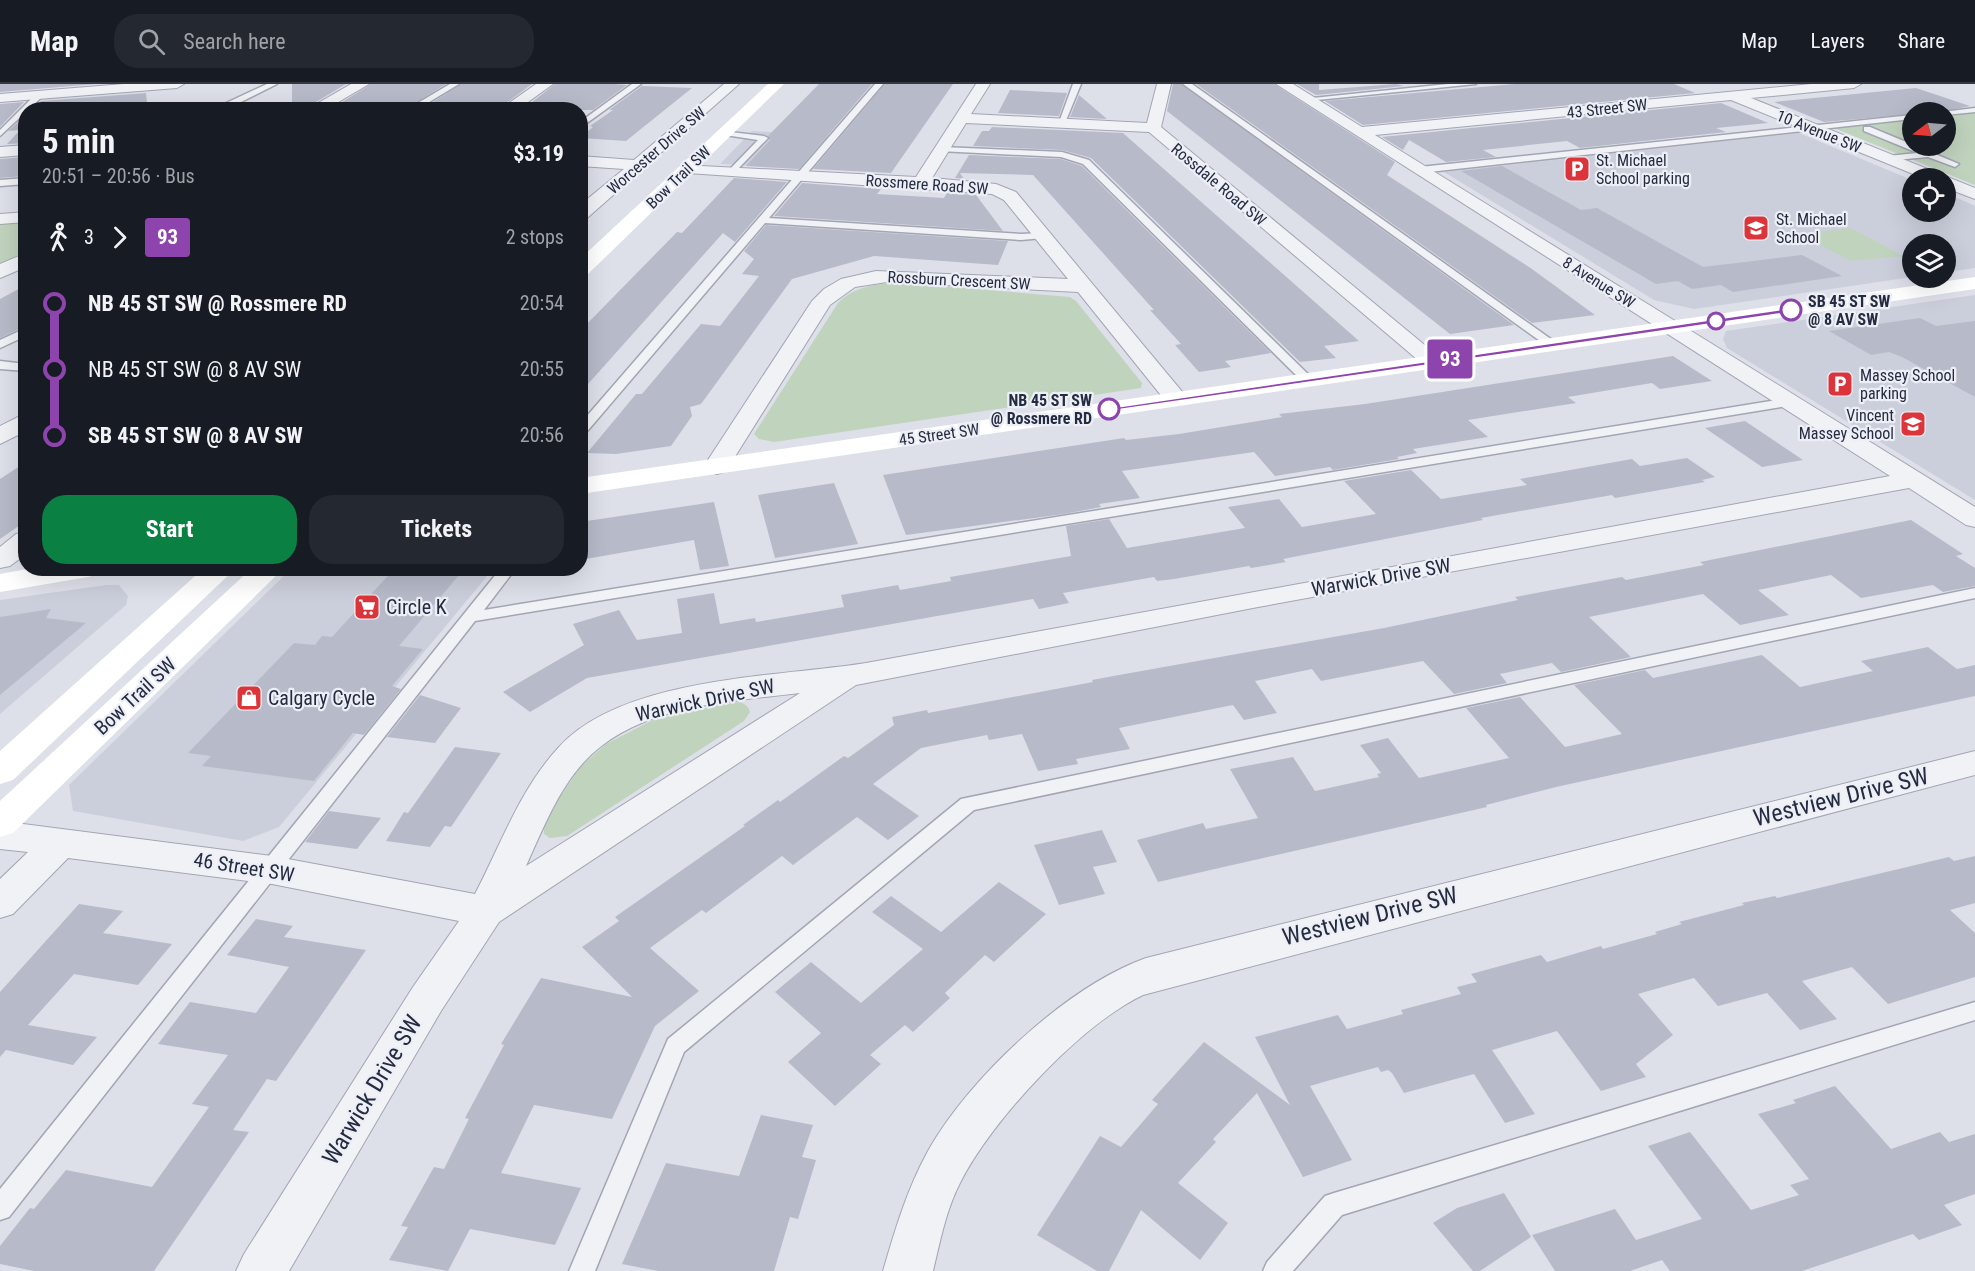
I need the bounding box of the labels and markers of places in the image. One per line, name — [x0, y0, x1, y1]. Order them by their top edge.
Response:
place label: St. Michael School parking — [1596, 151, 1690, 188]
parking icon: St. Michael School parking — [1562, 154, 1592, 184]
place label: St. Michael School — [1776, 210, 1847, 247]
school or university icon: St. Michael School — [1741, 213, 1771, 243]
place label: SB 45 ST SW @ 8 AV SW — [1808, 292, 1890, 329]
marker: SB 45 ST SW @ 8 AV SW — [1780, 299, 1802, 321]
unlabelled marker — [1707, 312, 1725, 330]
place label: Massey School parking — [1860, 366, 1955, 403]
parking icon: Massey School parking — [1825, 369, 1855, 399]
place label: NB 45 ST SW @ Rossmere RD — [991, 391, 1092, 428]
marker: NB 45 ST SW @ Rossmere RD — [1098, 398, 1120, 420]
place label: Vincent Massey School — [1799, 406, 1894, 443]
school or university icon: Vincent Massey School — [1898, 409, 1928, 439]
supermarket icon: Circle K — [352, 592, 382, 622]
place label: Circle K — [386, 595, 447, 619]
shop icon: Calgary Cycle — [234, 683, 264, 713]
place label: Calgary Cycle — [268, 686, 375, 710]

